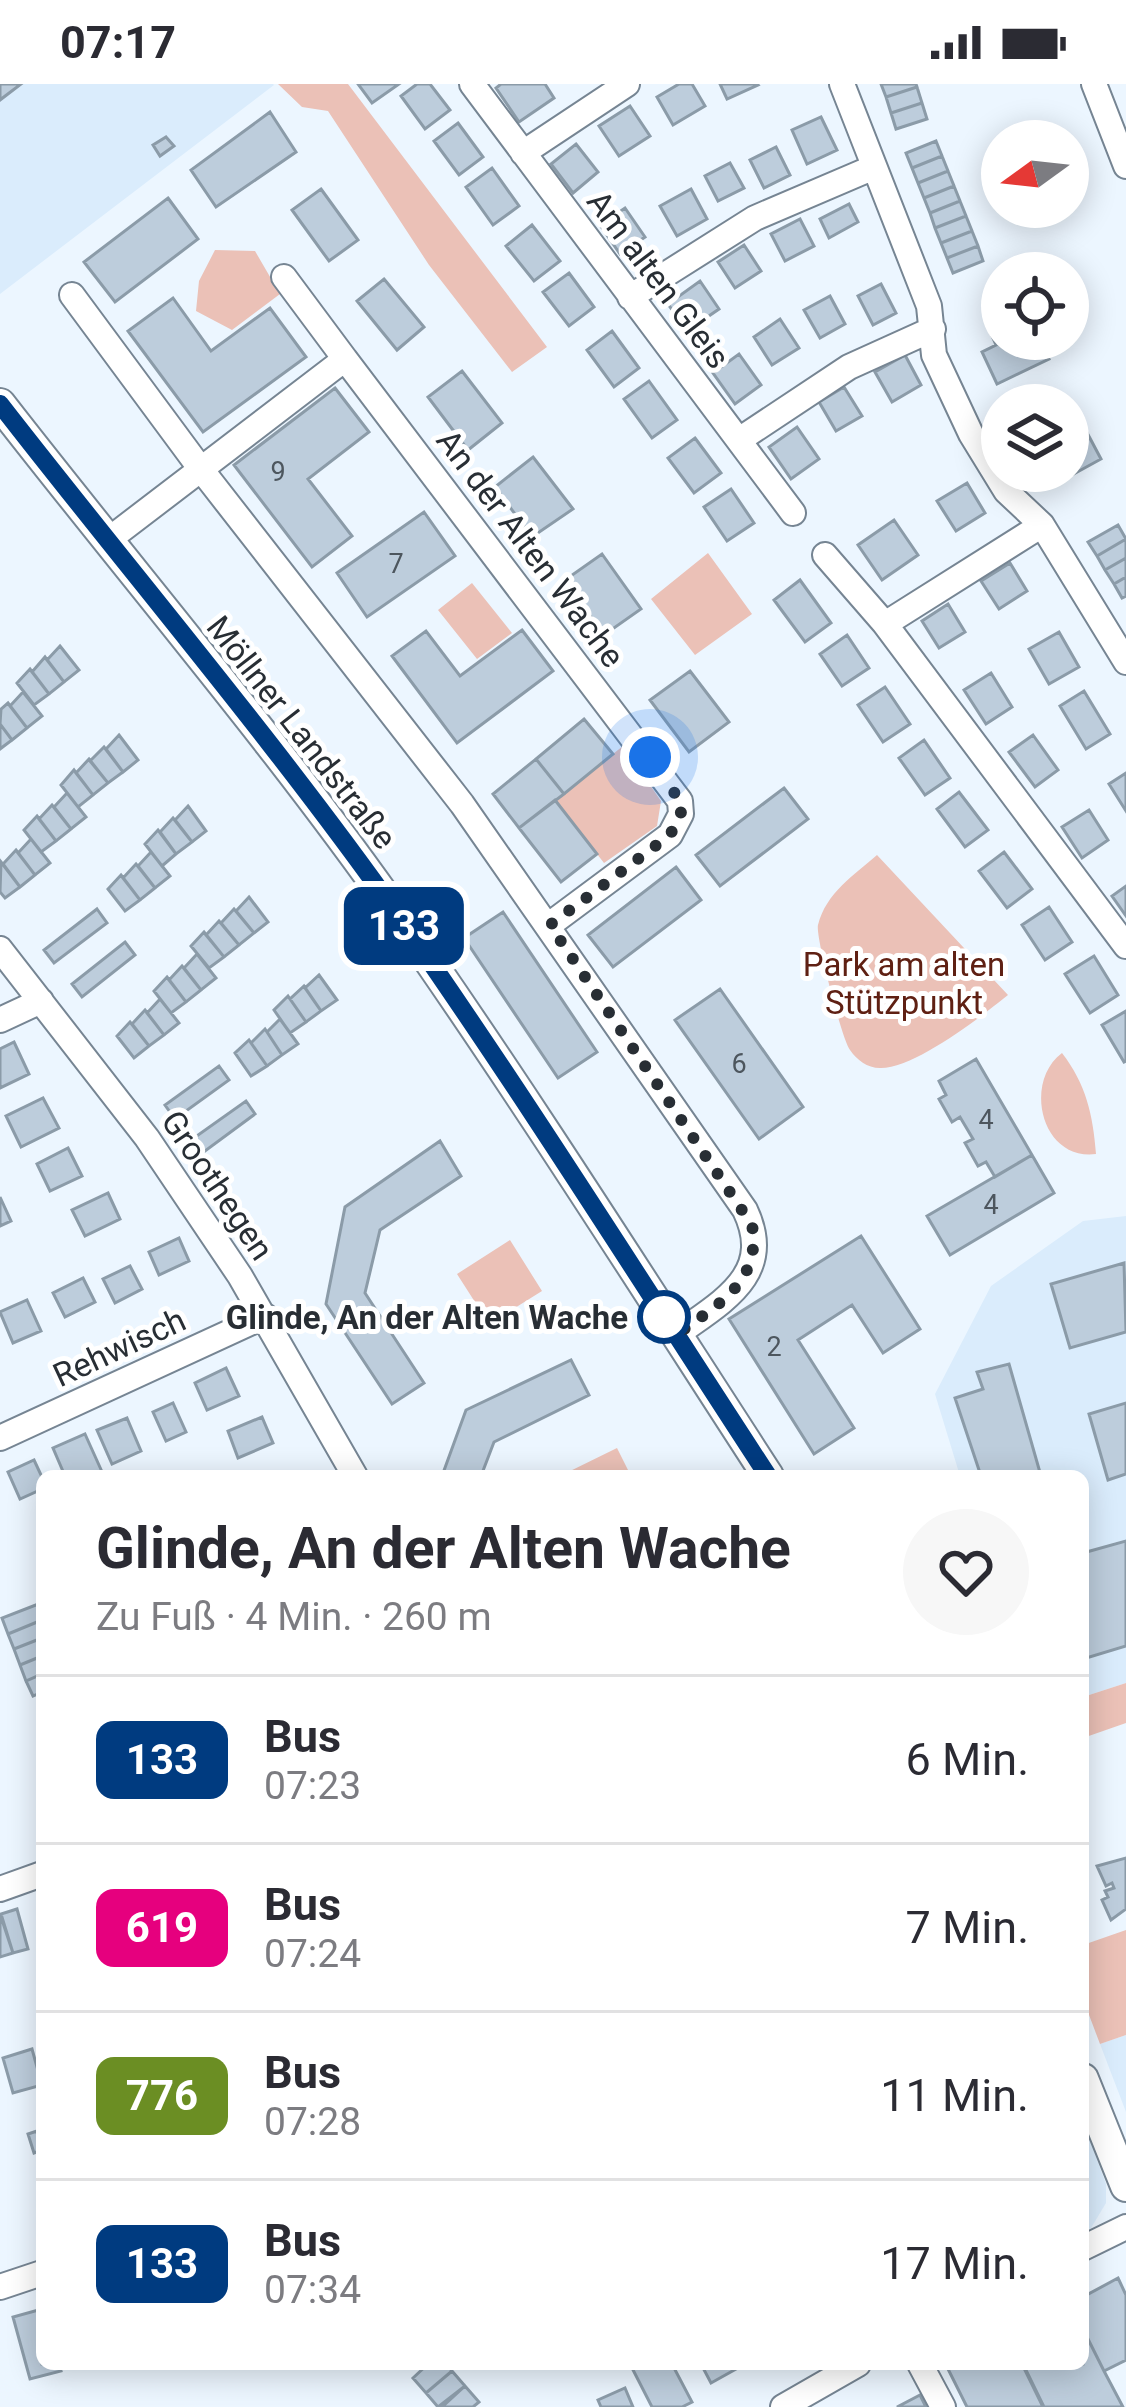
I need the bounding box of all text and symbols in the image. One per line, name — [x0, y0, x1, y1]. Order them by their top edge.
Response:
text: 07:17 — [60, 16, 176, 69]
north arrow — [981, 120, 1089, 228]
map controls — [981, 120, 1089, 492]
street label: Am alten Gleis — [579, 183, 738, 376]
button: locate — [981, 252, 1089, 360]
button: layers — [981, 384, 1089, 492]
street label: An der Alten Wache — [429, 422, 633, 675]
house number: 9 — [270, 456, 286, 488]
house number: 7 — [388, 548, 404, 580]
street label: Möllner Landstraße — [199, 608, 405, 857]
your location — [620, 727, 680, 787]
line badge: 133 — [335, 887, 473, 965]
text: 133 — [368, 901, 440, 950]
park label: Park am alten Stützpunkt — [803, 945, 1005, 1022]
house number: 6 — [731, 1048, 747, 1080]
street label: Groothegen — [153, 1103, 282, 1267]
house number: 4 — [978, 1104, 994, 1136]
house number: 4 — [983, 1189, 999, 1221]
marker: Glinde, An der Alten Wache — [639, 1292, 689, 1342]
place label: Glinde, An der Alten Wache — [226, 1298, 628, 1337]
street label: Rehwisch — [47, 1300, 191, 1395]
house number: 2 — [766, 1331, 782, 1363]
button: heart — [903, 1509, 1029, 1635]
text: Glinde, An der Alten Wache — [96, 1515, 791, 1582]
text: Zu Fuß · 4 Min. · 260 m — [96, 1594, 492, 1640]
text: Bus — [264, 1710, 341, 1763]
text: 6 Min. — [906, 1733, 1029, 1786]
text: 133 — [126, 1735, 198, 1784]
text: 07:23 — [264, 1763, 361, 1809]
text: Bus — [264, 1878, 341, 1931]
text: 7 Min. — [906, 1901, 1029, 1954]
text: 619 — [126, 1903, 198, 1952]
text: 07:24 — [264, 1931, 361, 1977]
text: Bus — [264, 2046, 341, 2099]
text: 11 Min. — [880, 2069, 1029, 2122]
text: 776 — [126, 2071, 198, 2120]
text: 07:28 — [264, 2099, 361, 2145]
text: Bus — [264, 2214, 341, 2267]
text: 17 Min. — [880, 2237, 1029, 2290]
text: 133 — [126, 2239, 198, 2288]
text: 07:34 — [264, 2267, 361, 2313]

